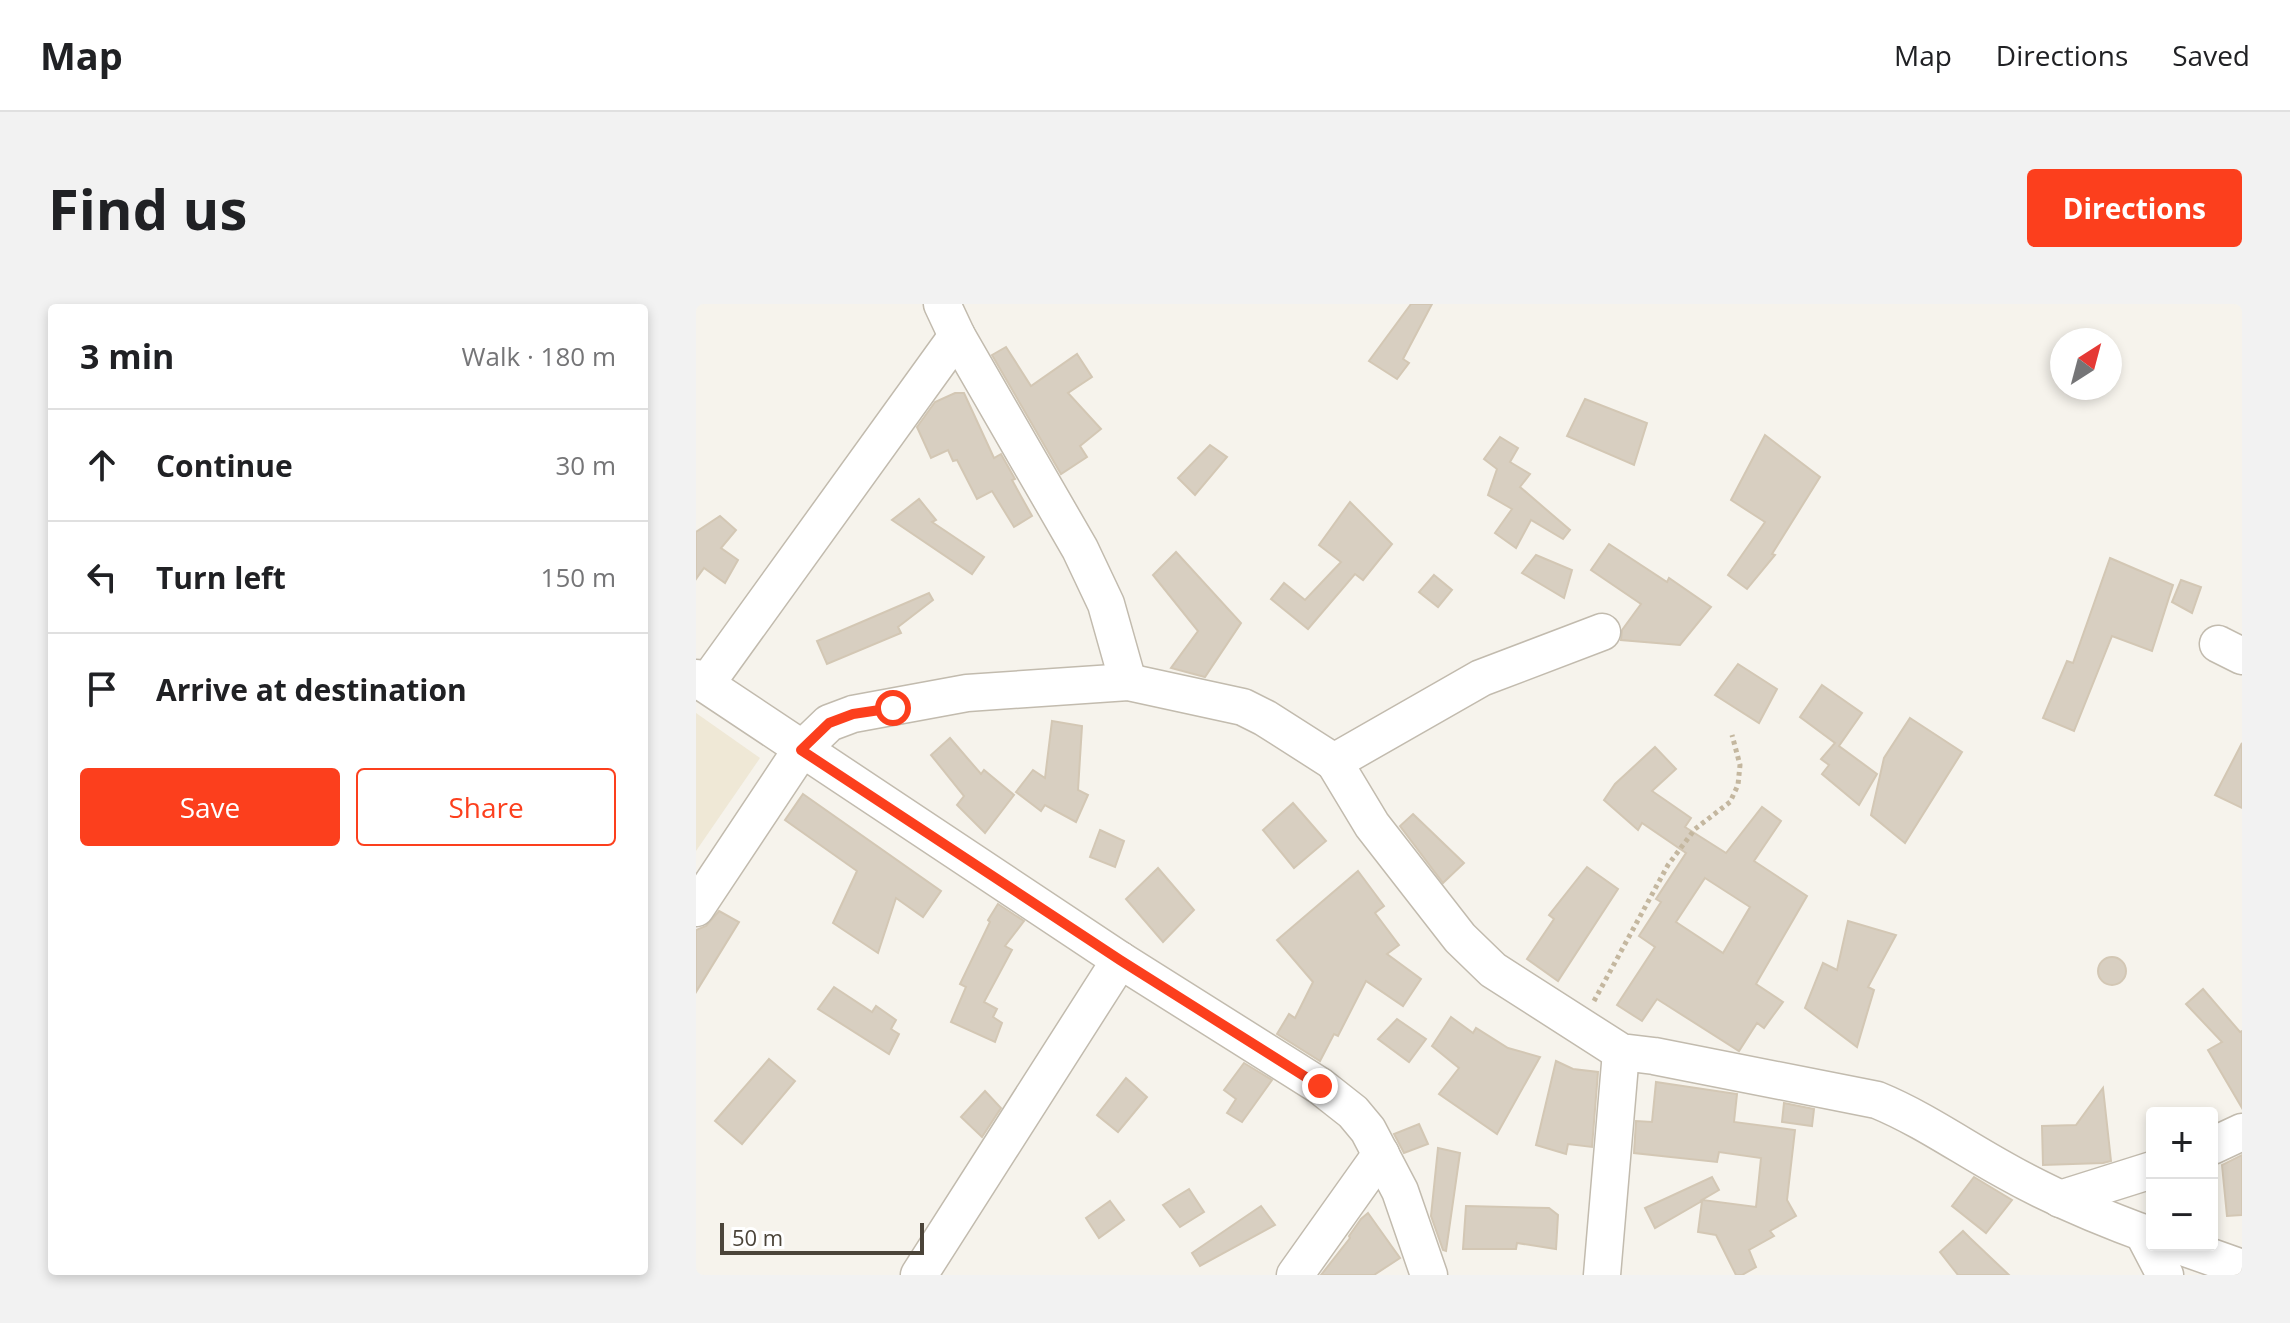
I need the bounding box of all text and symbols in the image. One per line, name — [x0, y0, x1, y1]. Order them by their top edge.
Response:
text: Map — [40, 29, 123, 81]
text: Map — [1894, 36, 1952, 74]
text: Directions — [1996, 36, 2128, 74]
text: Saved — [2172, 36, 2250, 74]
button: Directions — [2027, 169, 2242, 247]
text: Find us — [48, 170, 247, 246]
north arrow — [2050, 328, 2122, 400]
text: 3 min — [80, 333, 174, 379]
text: Walk · 180 m — [462, 338, 616, 374]
icon: ahead — [80, 443, 124, 487]
text: Continue — [156, 445, 293, 486]
text: 30 m — [555, 447, 616, 483]
icon: left — [80, 555, 124, 599]
text: Turn left — [156, 557, 286, 598]
text: 150 m — [541, 559, 616, 595]
icon: arrive — [80, 667, 124, 711]
text: Arrive at destination — [156, 669, 467, 710]
route start — [875, 690, 911, 726]
button: Save — [80, 768, 340, 846]
button: Share — [356, 768, 616, 846]
route end — [1302, 1068, 1338, 1104]
map controls — [2146, 1107, 2218, 1251]
button: + — [2146, 1107, 2218, 1179]
button: − — [2146, 1179, 2218, 1251]
scale bar — [720, 1219, 924, 1255]
text: 50 m — [732, 1222, 783, 1252]

